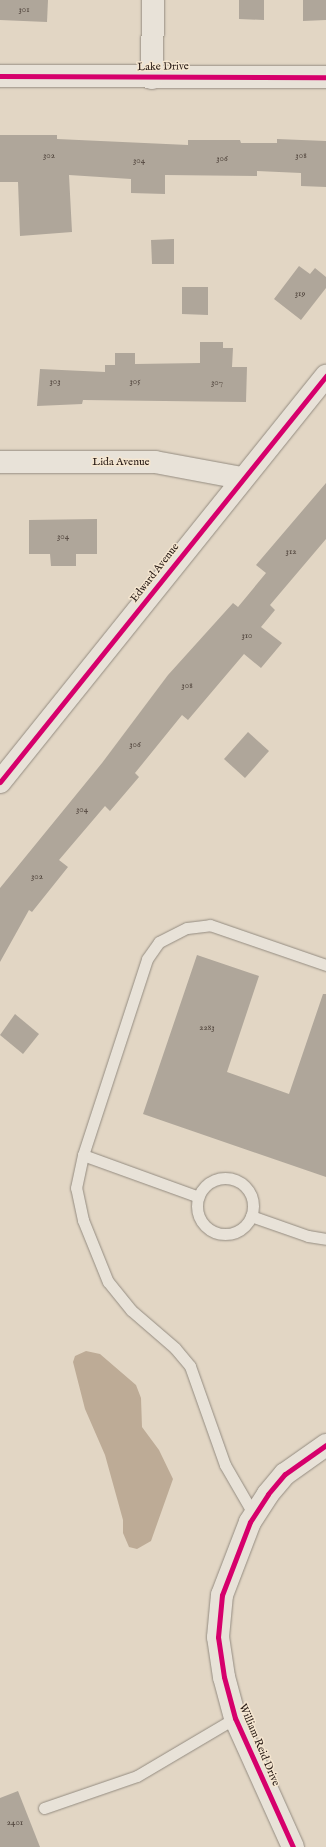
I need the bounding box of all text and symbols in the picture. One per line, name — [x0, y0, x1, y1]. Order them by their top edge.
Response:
house number: 301 — [18, 5, 30, 15]
street label: Lake Drive — [137, 60, 189, 74]
house number: 302 — [43, 151, 55, 161]
house number: 308 — [295, 151, 307, 161]
house number: 306 — [216, 154, 228, 164]
house number: 304 — [133, 156, 145, 166]
house number: 319 — [295, 289, 305, 299]
house number: 303 — [49, 377, 61, 387]
house number: 305 — [129, 377, 141, 387]
house number: 307 — [211, 378, 223, 388]
street label: Lida Avenue — [92, 455, 150, 469]
house number: 304 — [57, 532, 69, 542]
street label: Edward Avenue — [128, 541, 182, 605]
house number: 312 — [286, 547, 296, 557]
house number: 310 — [241, 631, 253, 641]
house number: 308 — [181, 681, 193, 691]
house number: 306 — [129, 740, 141, 750]
house number: 304 — [76, 805, 88, 815]
house number: 302 — [31, 872, 43, 882]
house number: 2283 — [199, 1023, 215, 1033]
street label: William Reid Drive — [236, 1702, 282, 1788]
house number: 2401 — [7, 1818, 23, 1828]

